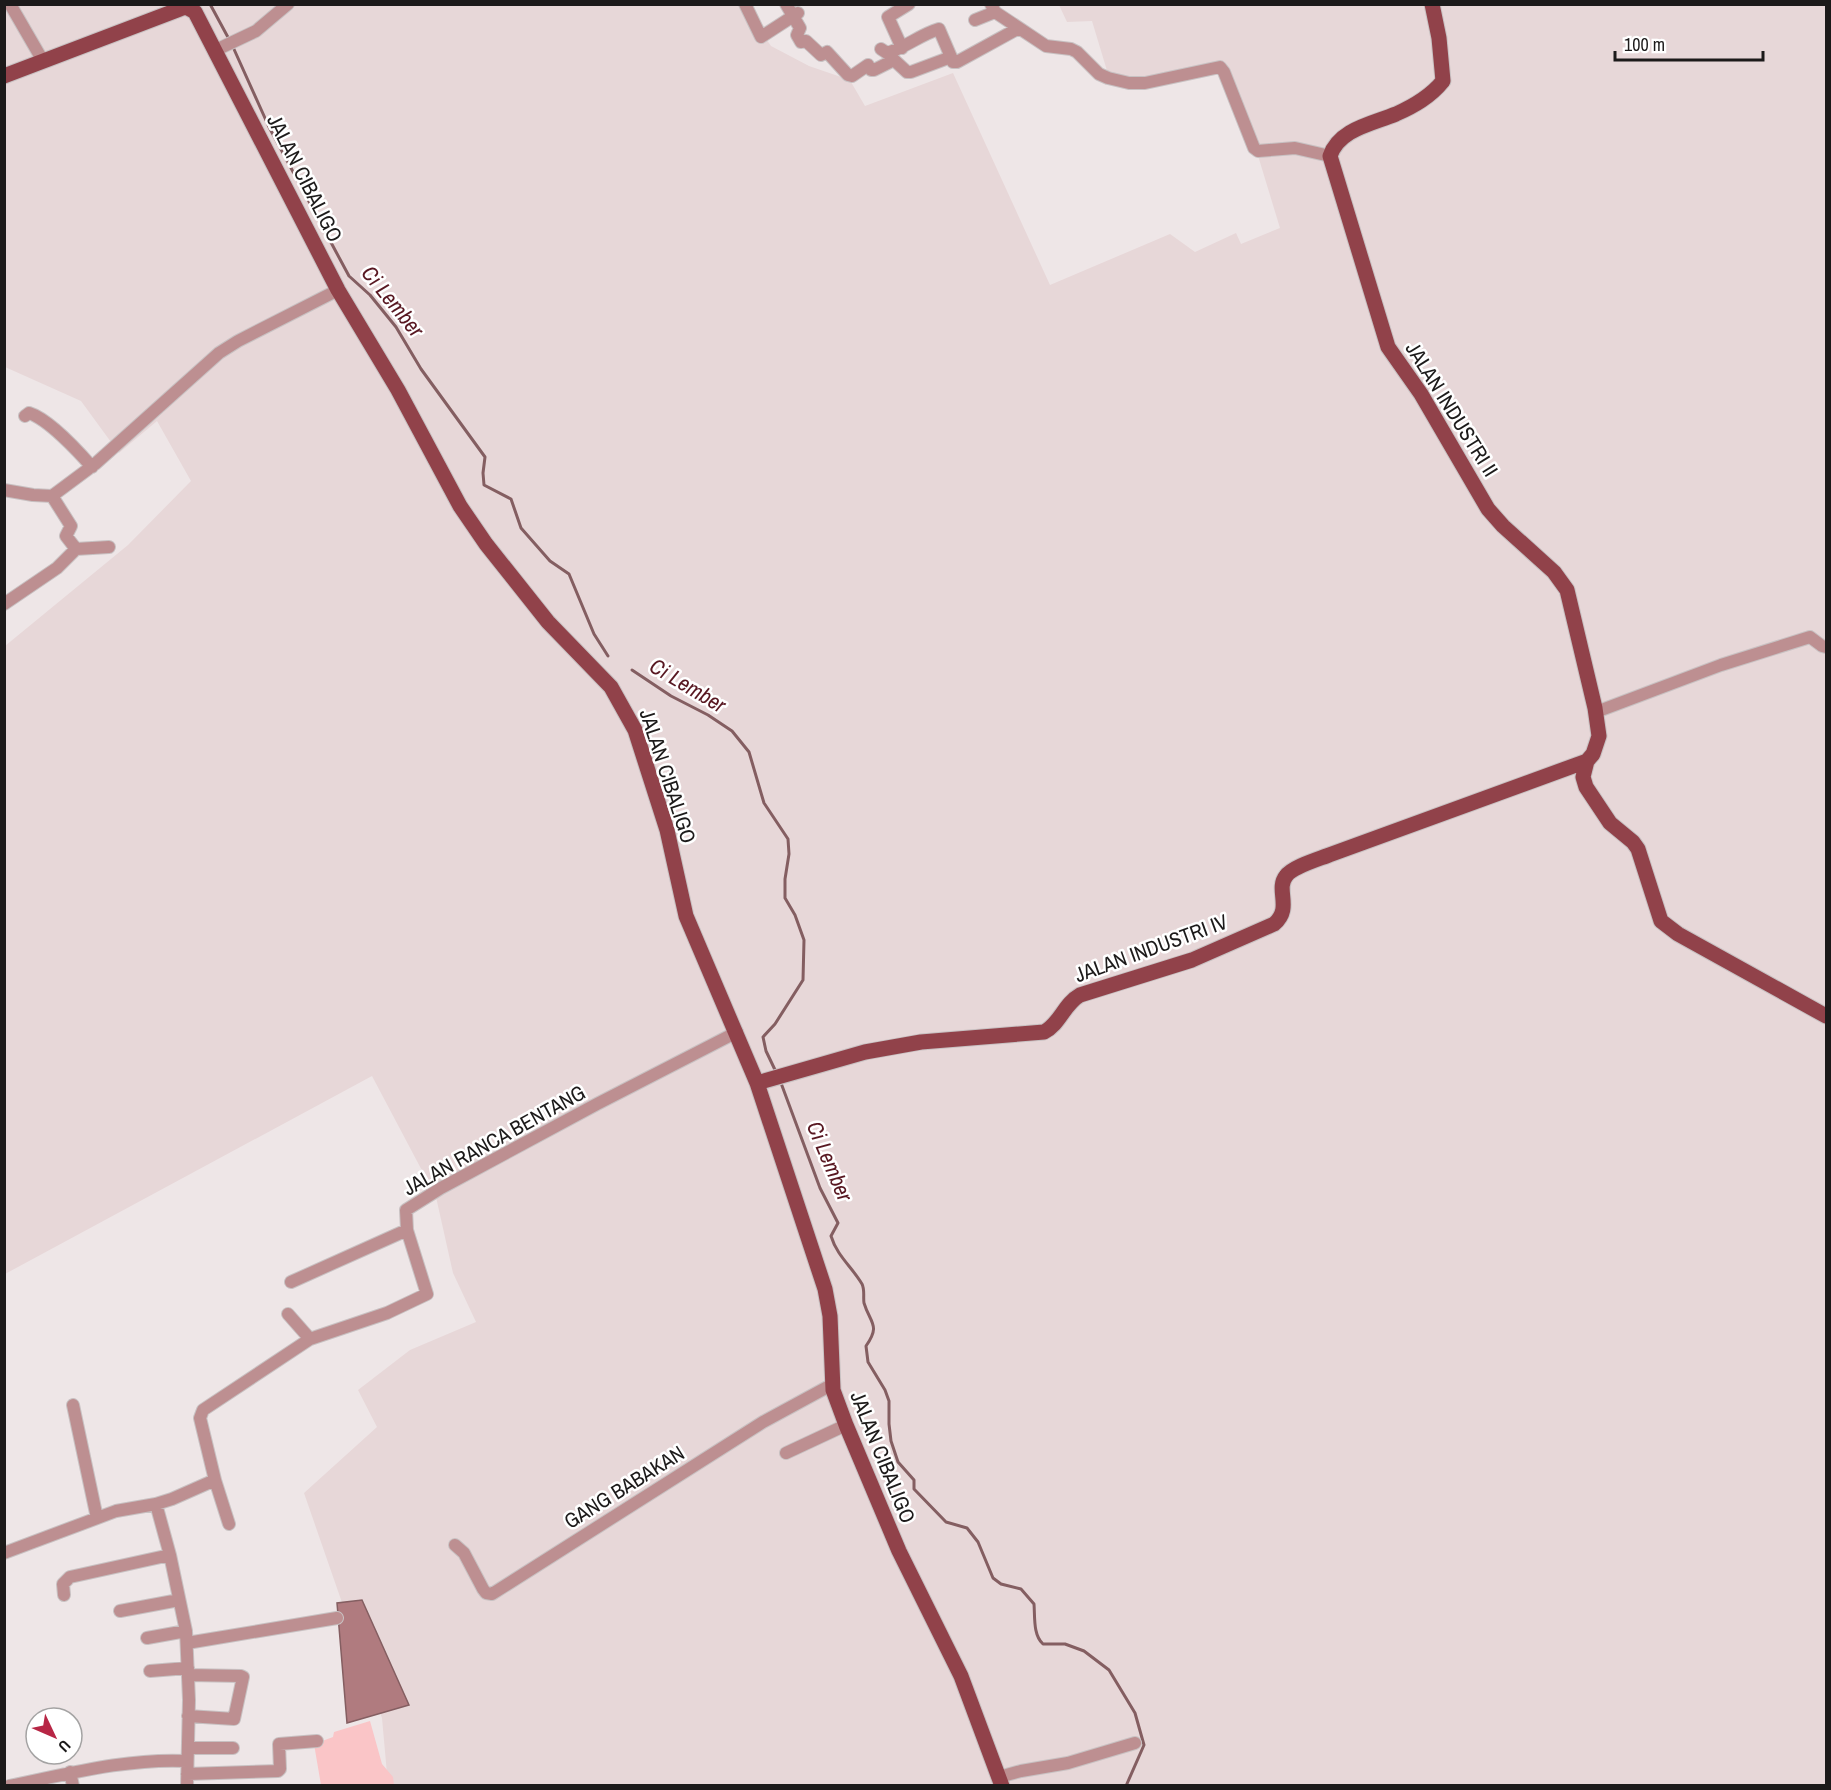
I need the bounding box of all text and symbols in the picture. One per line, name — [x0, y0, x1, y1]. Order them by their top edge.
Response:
scale bar — [1615, 24, 1764, 62]
text: 100 m — [1624, 32, 1665, 57]
street label: JALAN CIBALIGO — [260, 109, 350, 247]
water label: Ci Lember — [355, 259, 432, 344]
street label: JALAN INDUSTRI II — [1399, 336, 1505, 482]
water label: Ci Lember — [644, 650, 733, 720]
street label: JALAN CIBALIGO — [633, 705, 703, 847]
street label: JALAN INDUSTRI IV — [1071, 907, 1232, 989]
street label: JALAN RANCA BENTANG — [398, 1078, 590, 1202]
water label: Ci Lember — [800, 1116, 861, 1207]
street label: JALAN CIBALIGO — [843, 1387, 923, 1527]
street label: GANG BABAKAN — [558, 1438, 690, 1536]
north arrow — [24, 1706, 84, 1766]
text: U — [54, 1735, 76, 1757]

